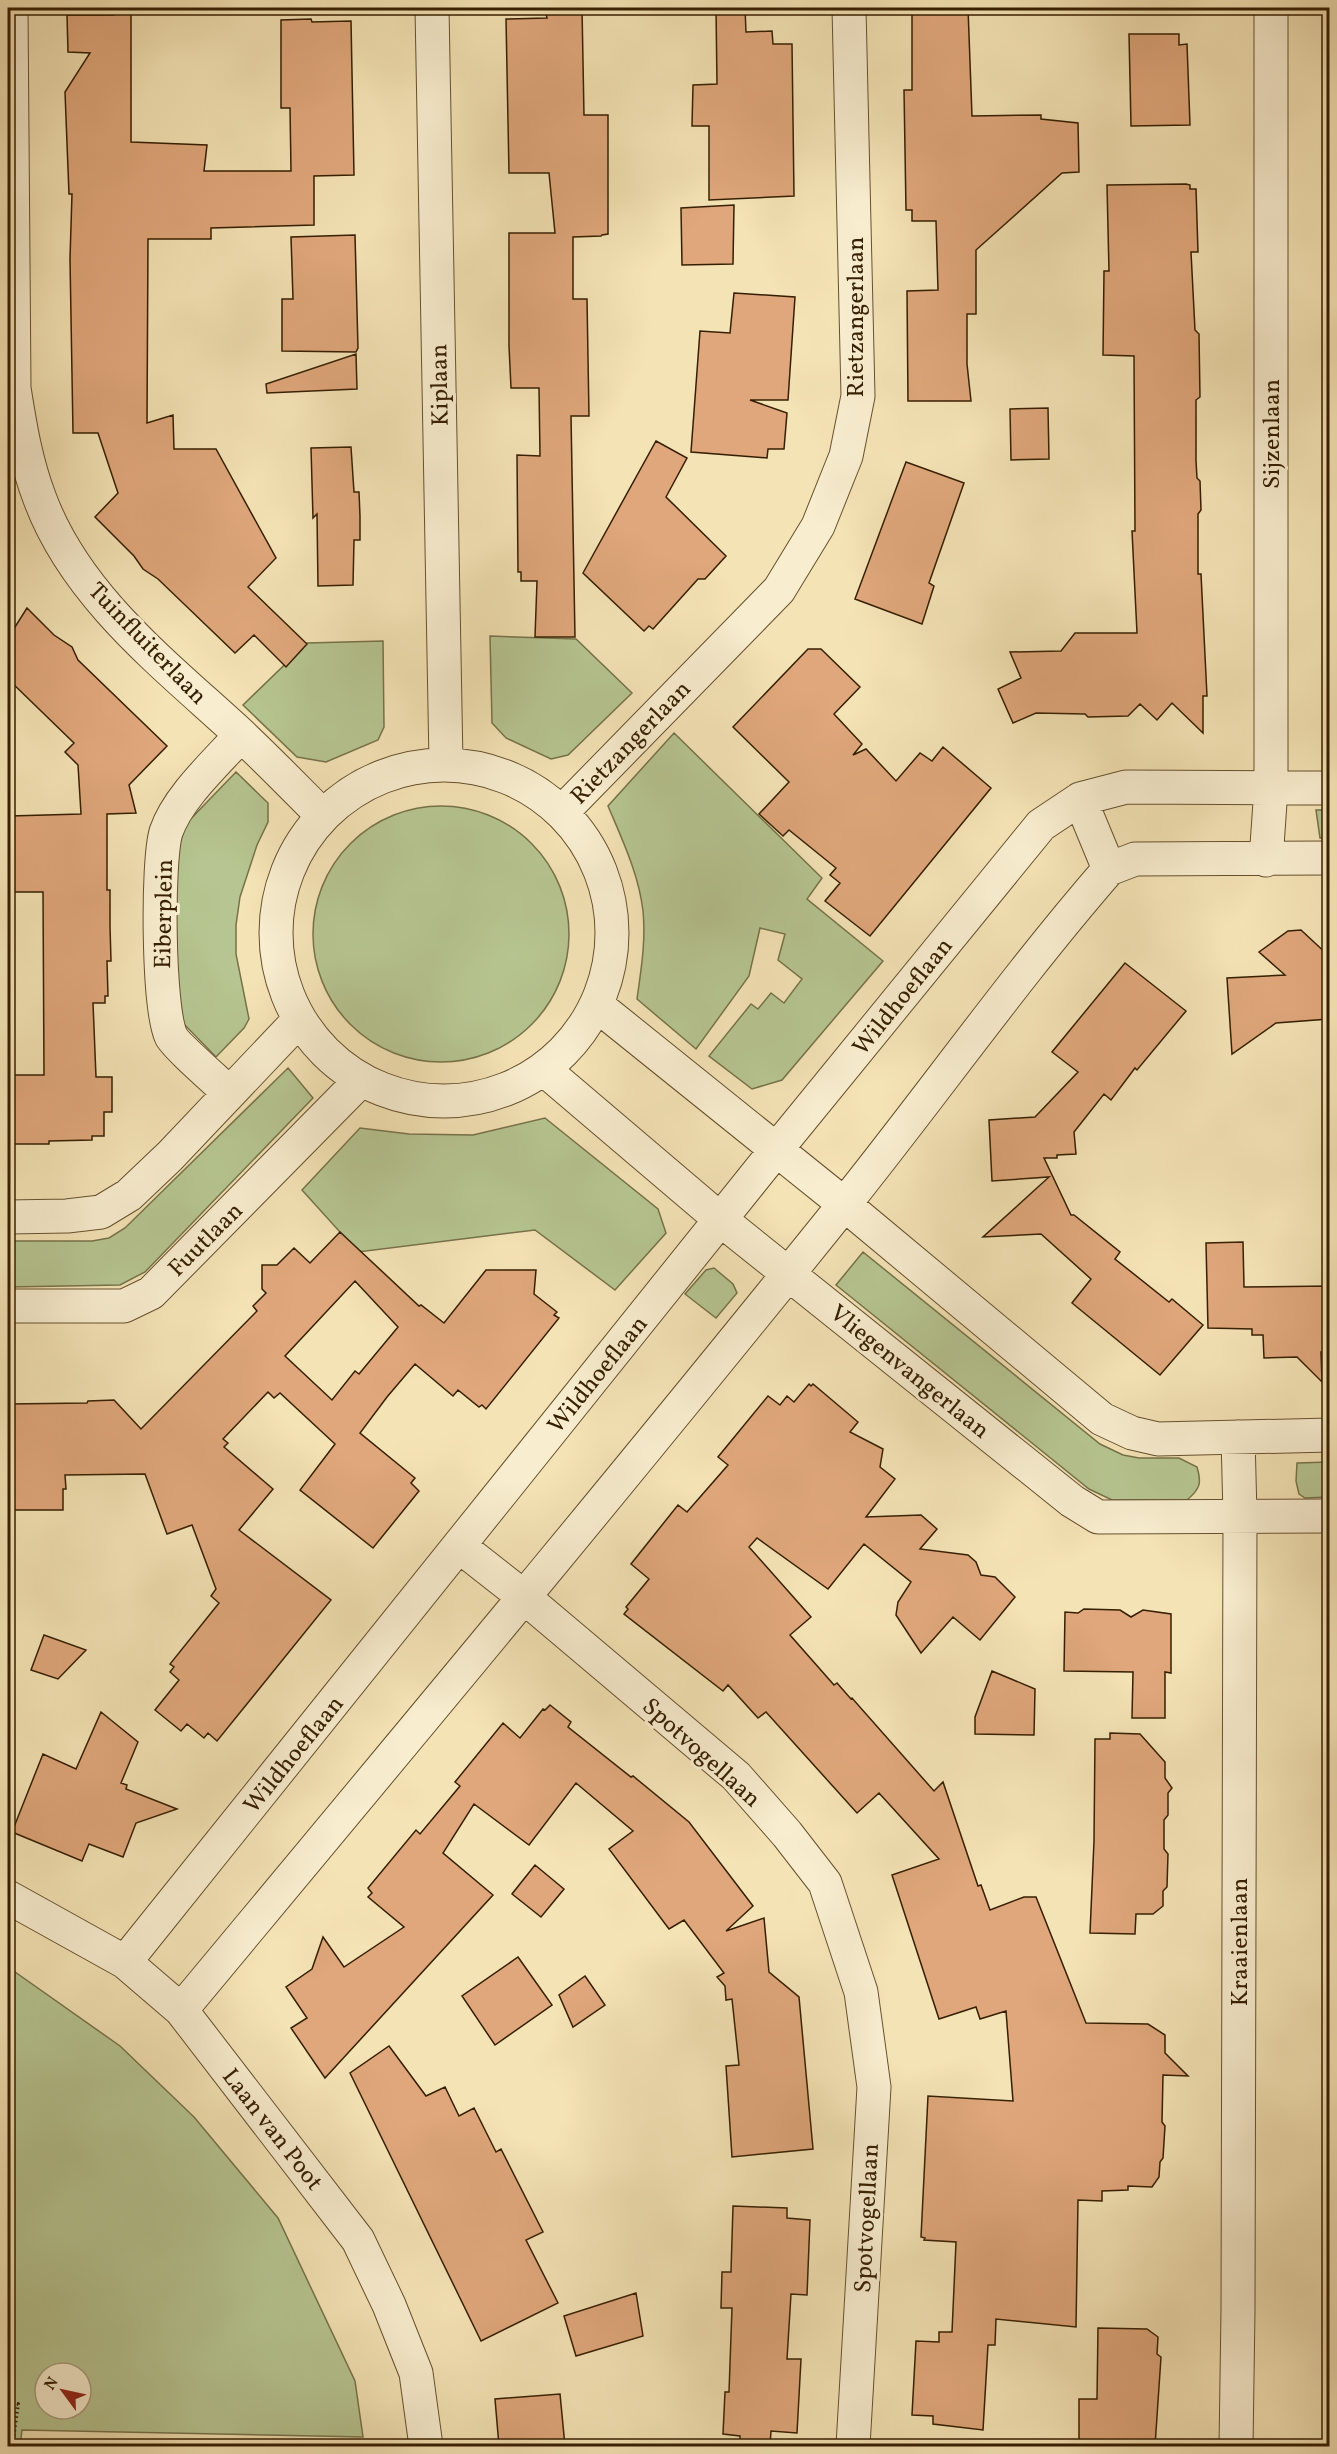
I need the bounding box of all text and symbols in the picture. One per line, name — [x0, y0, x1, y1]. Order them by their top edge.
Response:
street label: Rietzangerlaan — [840, 237, 874, 397]
street label: Kiplaan — [423, 343, 459, 426]
street label: Sijzenlaan — [1256, 379, 1290, 489]
street label: Tuinfluiterlaan — [79, 576, 214, 713]
street label: Rietzangerlaan — [563, 674, 700, 813]
street label: Eiberplein — [147, 859, 183, 969]
street label: Wildhoeflaan — [845, 931, 962, 1063]
street label: Fuutlaan — [161, 1195, 252, 1286]
street label: Vliegenvangerlaan — [821, 1297, 996, 1448]
street label: Wildhoeflaan — [540, 1309, 657, 1441]
street label: Wildhoeflaan — [236, 1689, 353, 1821]
street label: Spotvogellaan — [634, 1691, 768, 1816]
street label: Kraaienlaan — [1224, 1878, 1258, 2006]
street label: Laan van Poot — [213, 2062, 330, 2199]
street label: Spotvogellaan — [847, 2143, 889, 2294]
north arrow — [33, 2361, 93, 2421]
text: N — [40, 2373, 65, 2395]

